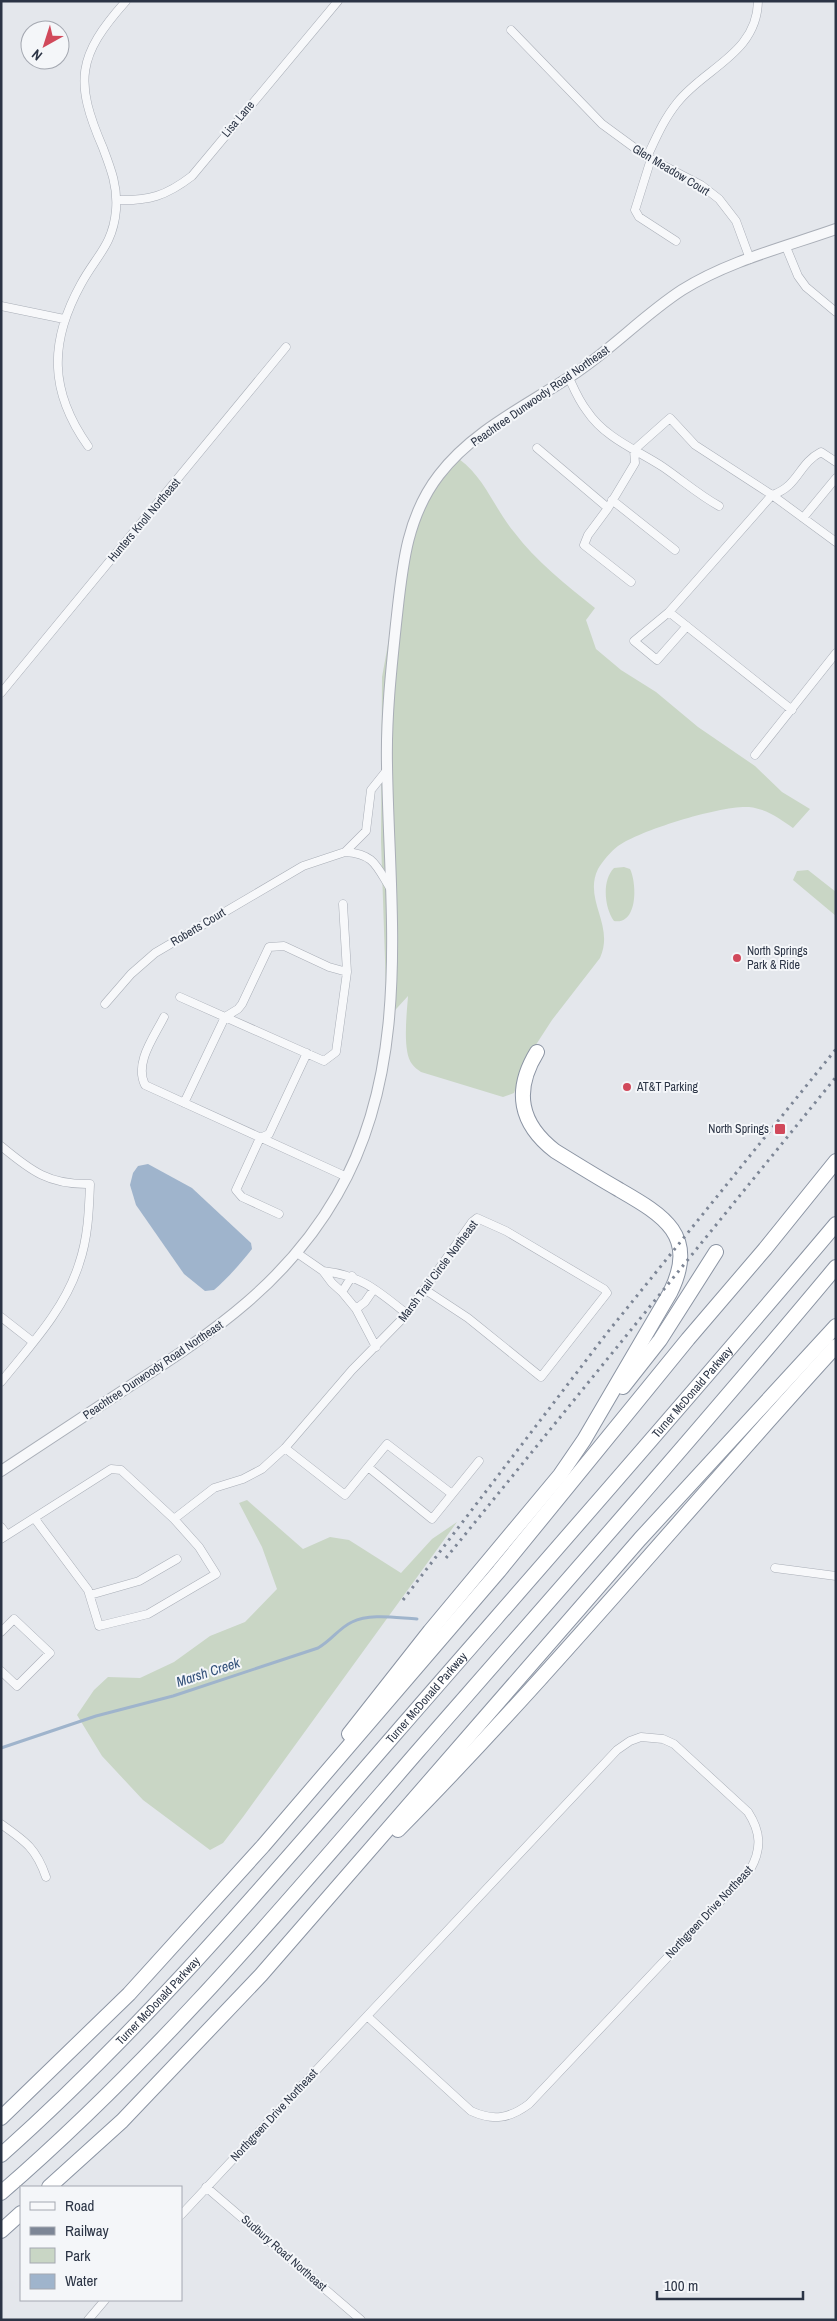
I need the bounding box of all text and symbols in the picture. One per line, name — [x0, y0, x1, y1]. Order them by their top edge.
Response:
north arrow — [20, 20, 70, 70]
text: N — [28, 45, 46, 65]
street label: Lisa Lane — [218, 97, 258, 141]
street label: Glen Meadow Court — [629, 141, 713, 200]
street label: Peachtree Dunwoody Road Northeast — [468, 342, 613, 450]
street label: Hunters Knoll Northeast — [104, 475, 184, 565]
street label: Roberts Court — [168, 904, 229, 950]
place label: North Springs Park & Ride — [747, 943, 808, 973]
marker: North Springs Park & Ride — [731, 952, 743, 964]
place label: AT&T Parking — [636, 1079, 698, 1095]
marker: AT&T Parking — [621, 1081, 633, 1093]
place label: North Springs — [708, 1121, 769, 1137]
marker: North Springs — [773, 1122, 787, 1136]
street label: Marsh Trail Circle Northeast — [395, 1217, 482, 1325]
street label: Peachtree Dunwoody Road Northeast — [80, 1317, 226, 1423]
street label: Turner McDonald Parkway — [648, 1343, 736, 1441]
street label: Turner McDonald Parkway — [383, 1649, 471, 1747]
water label: Marsh Creek — [174, 1653, 243, 1691]
street label: Northgreen Drive Northeast — [662, 1862, 756, 1962]
street label: Turner McDonald Parkway — [112, 1953, 204, 2049]
street label: Northgreen Drive Northeast — [227, 2065, 321, 2165]
legend — [20, 2186, 182, 2301]
text: Road — [65, 2195, 94, 2216]
street label: Sudbury Road Northeast — [238, 2211, 330, 2295]
text: Railway — [65, 2220, 110, 2241]
text: Park — [65, 2245, 91, 2266]
scale bar — [657, 2268, 803, 2300]
text: Water — [65, 2270, 97, 2291]
text: 100 m — [664, 2275, 698, 2296]

